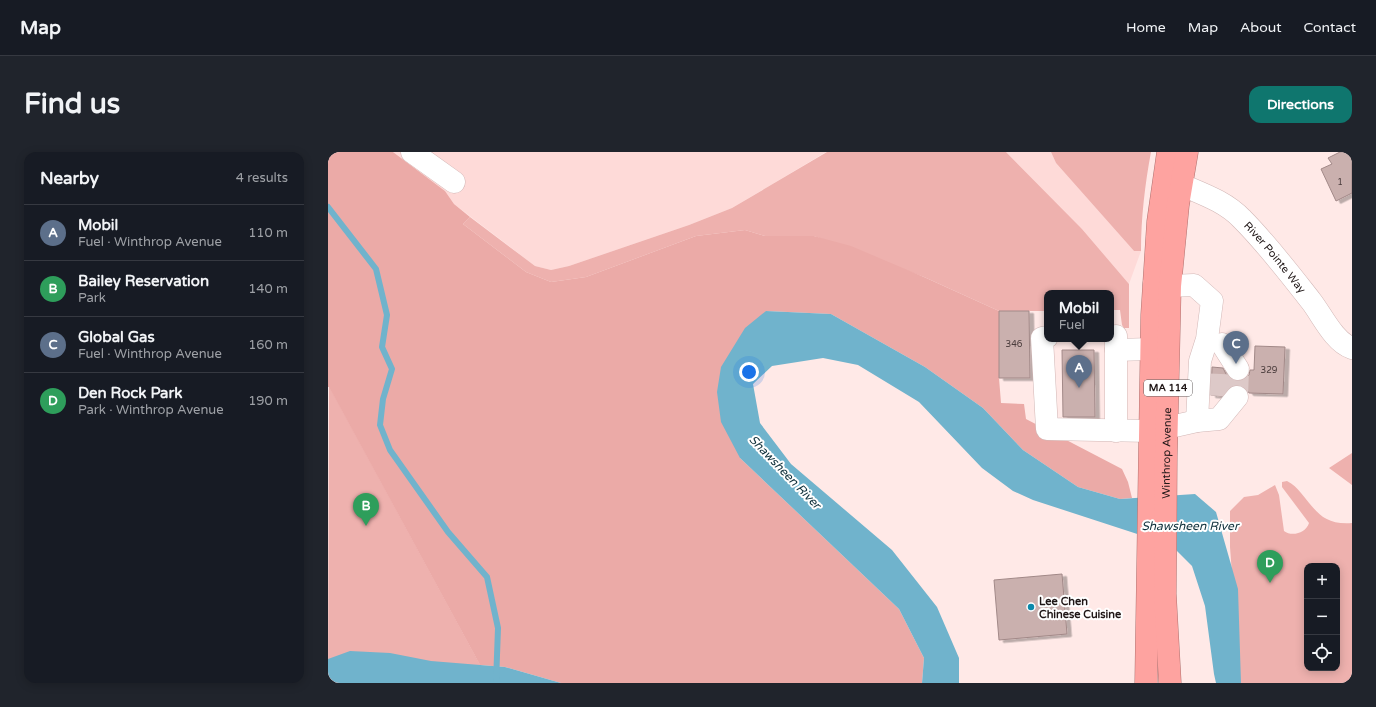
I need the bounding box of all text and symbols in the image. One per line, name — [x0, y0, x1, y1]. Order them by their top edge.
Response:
text: Map — [20, 17, 61, 39]
text: Home — [1126, 19, 1166, 36]
text: Map — [1188, 19, 1218, 36]
text: About — [1240, 19, 1282, 36]
text: Contact — [1304, 19, 1356, 36]
button: Directions — [1249, 86, 1352, 123]
text: Find us — [24, 87, 120, 121]
text: Nearby — [40, 168, 99, 189]
text: 4 results — [236, 170, 288, 186]
house number: 1 — [1337, 177, 1343, 188]
text: Mobil — [78, 216, 118, 234]
street label: River Pointe Way — [1242, 219, 1309, 295]
text: A — [48, 225, 58, 241]
text: 110 m — [248, 225, 288, 241]
text: Fuel · Winthrop Avenue — [78, 234, 222, 250]
text: Bailey Reservation — [78, 272, 209, 290]
text: B — [48, 281, 58, 297]
text: 140 m — [248, 281, 288, 297]
text: Park — [78, 290, 106, 306]
popup — [1044, 290, 1114, 342]
text: Mobil — [1059, 299, 1099, 317]
text: Fuel — [1059, 317, 1085, 333]
text: Global Gas — [78, 328, 155, 346]
pin: C — [1223, 331, 1249, 364]
text: C — [48, 337, 58, 353]
text: 160 m — [248, 337, 288, 353]
house number: 346 — [1006, 339, 1023, 350]
text: Fuel · Winthrop Avenue — [78, 346, 222, 362]
pin: A — [1066, 355, 1092, 388]
your location — [739, 362, 759, 382]
house number: 329 — [1261, 365, 1278, 376]
road number: MA 114 — [1144, 380, 1192, 396]
text: Den Rock Park — [78, 384, 182, 402]
text: D — [48, 393, 58, 409]
text: 190 m — [248, 393, 288, 409]
text: Park · Winthrop Avenue — [78, 402, 224, 418]
street label: Winthrop Avenue — [1159, 407, 1174, 499]
water label: Shawsheen River — [746, 432, 825, 513]
pin: B — [353, 493, 379, 526]
water label: Shawsheen River — [1141, 519, 1240, 533]
pin: D — [1257, 550, 1283, 583]
map controls — [1304, 563, 1340, 671]
button: + — [1304, 563, 1340, 599]
place label: Lee Chen Chinese Cuisine — [1039, 595, 1122, 621]
button: − — [1304, 599, 1340, 635]
marker: Lee Chen Chinese Cuisine — [1026, 602, 1036, 612]
button: locate — [1304, 635, 1340, 671]

